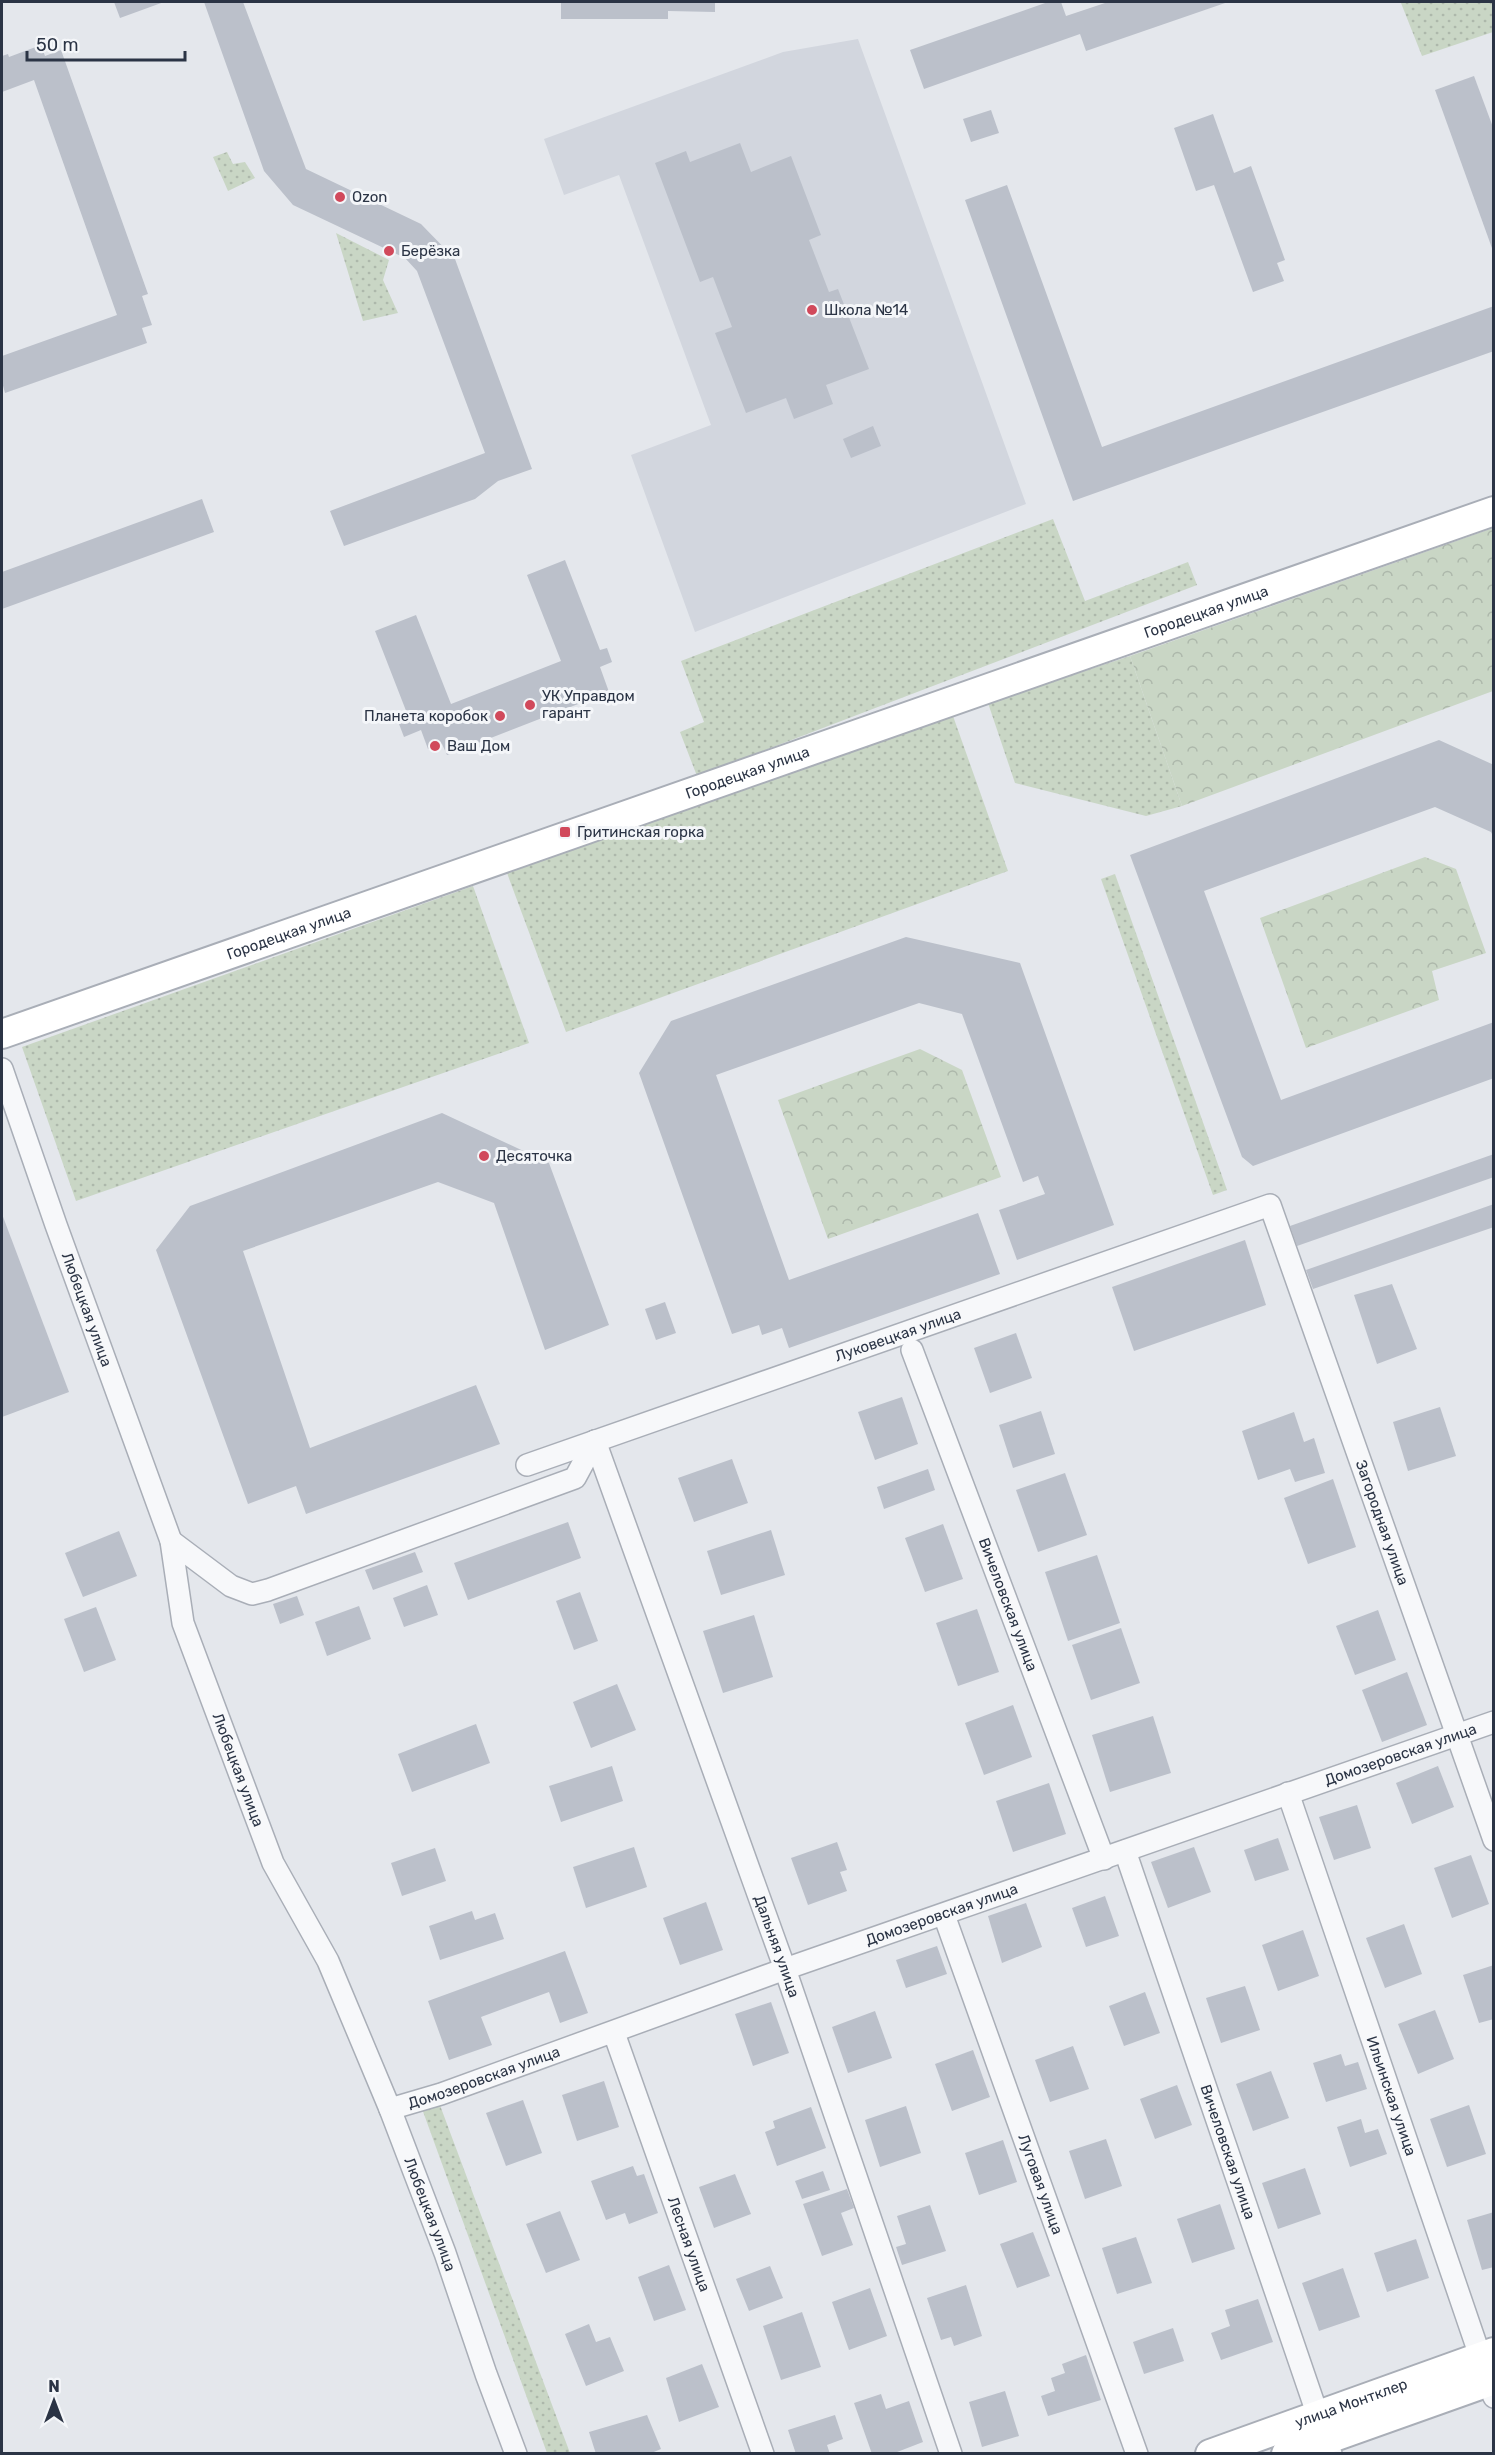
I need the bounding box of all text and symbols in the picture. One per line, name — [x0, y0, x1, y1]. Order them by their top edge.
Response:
scale bar — [27, 24, 184, 62]
text: 50 m — [36, 34, 79, 56]
place label: Ozon — [352, 188, 387, 206]
marker: Ozon — [333, 190, 347, 204]
place label: Берёзка — [401, 242, 460, 260]
marker: Берёзка — [382, 244, 396, 258]
place label: Школа №14 — [824, 301, 908, 319]
marker: Школа №14 — [805, 303, 819, 317]
street label: Городецкая улица — [1142, 582, 1271, 642]
place label: УК Управдом гарант — [542, 687, 635, 722]
marker: УК Управдом гарант — [523, 698, 537, 712]
place label: Планета коробок — [364, 707, 488, 725]
marker: Планета коробок — [493, 709, 507, 723]
place label: Ваш Дом — [447, 737, 510, 755]
marker: Ваш Дом — [428, 739, 442, 753]
street label: Городецкая улица — [683, 743, 812, 803]
place label: Гритинская горка — [577, 823, 704, 841]
marker: Гритинская горка — [558, 825, 572, 839]
street label: Городецкая улица — [224, 903, 353, 963]
place label: Десяточка — [496, 1147, 572, 1165]
marker: Десяточка — [477, 1149, 491, 1163]
street label: Любецкая улица — [58, 1250, 116, 1369]
street label: Луковецкая улица — [832, 1305, 964, 1366]
street label: Загородная улица — [1352, 1458, 1412, 1588]
street label: Вичеловская улица — [975, 1535, 1041, 1674]
street label: Любецкая улица — [208, 1710, 268, 1829]
street label: Домозеровская улица — [1322, 1720, 1479, 1789]
street label: Домозеровская улица — [863, 1880, 1020, 1949]
street label: Дальняя улица — [750, 1893, 803, 2000]
street label: Ильинская улица — [1363, 2034, 1420, 2158]
street label: Домозеровская улица — [406, 2043, 562, 2112]
street label: Вичеловская улица — [1196, 2082, 1259, 2222]
street label: Луговая улица — [1014, 2132, 1067, 2237]
street label: Любецкая улица — [400, 2155, 459, 2274]
street label: Лесная улица — [664, 2194, 714, 2294]
north arrow — [24, 2371, 84, 2431]
street label: улица Монтклер — [1292, 2375, 1410, 2432]
text: N — [48, 2377, 60, 2396]

